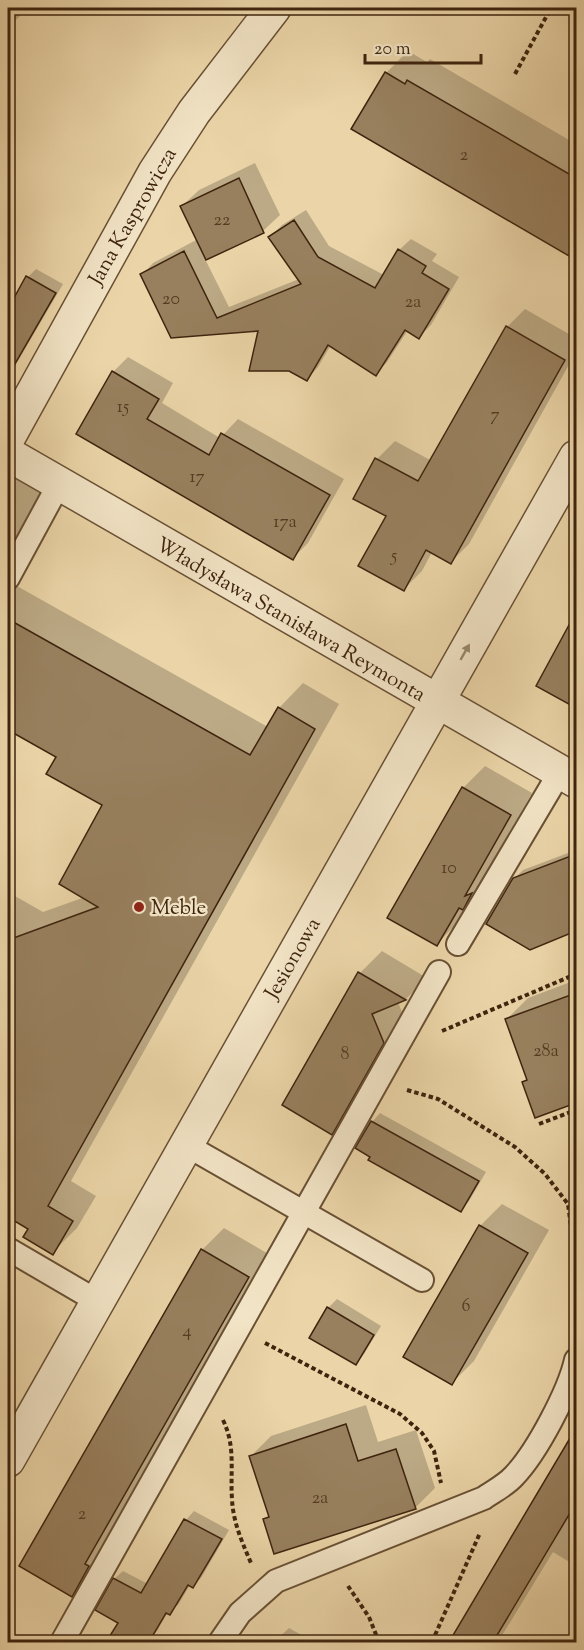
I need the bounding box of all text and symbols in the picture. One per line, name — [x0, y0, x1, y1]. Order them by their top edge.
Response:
scale bar — [365, 27, 480, 65]
text: 20 m — [374, 37, 411, 63]
street label: Jana Kasprowicza — [82, 142, 186, 292]
house number: 2 — [460, 143, 469, 169]
house number: 22 — [214, 208, 231, 234]
house number: 20 — [162, 287, 180, 313]
house number: 2a — [405, 290, 421, 316]
house number: 15 — [117, 395, 129, 421]
house number: 7 — [490, 403, 500, 429]
house number: 17 — [189, 465, 205, 491]
house number: 17a — [273, 510, 297, 536]
street label: Władysława Stanisława Reymonta — [149, 531, 431, 711]
house number: 5 — [390, 544, 397, 570]
one-way arrow — [460, 643, 470, 660]
house number: 10 — [441, 856, 457, 882]
place label: Meble — [151, 894, 206, 924]
marker: Meble — [132, 900, 146, 914]
street label: Jesionowa — [258, 912, 329, 1006]
house number: 28a — [533, 1039, 559, 1065]
house number: 8 — [341, 1042, 350, 1068]
house number: 6 — [462, 1294, 471, 1320]
house number: 4 — [182, 1319, 192, 1345]
house number: 2a — [312, 1486, 328, 1512]
house number: 2 — [78, 1502, 87, 1528]

